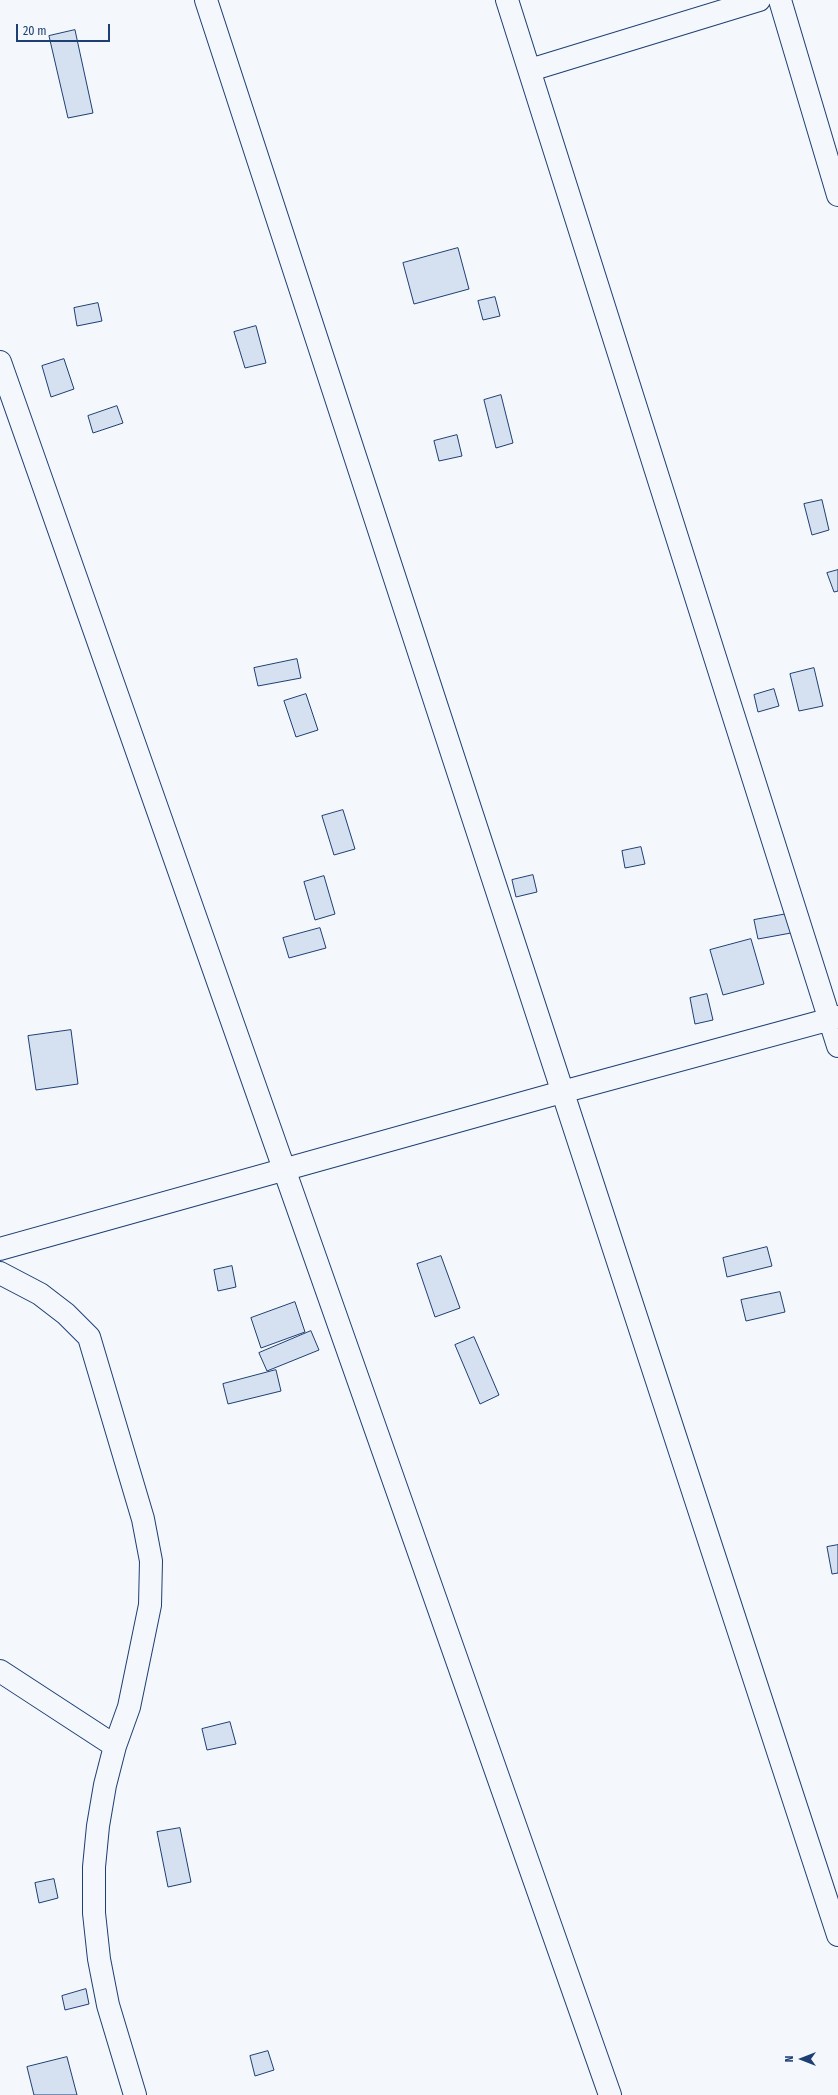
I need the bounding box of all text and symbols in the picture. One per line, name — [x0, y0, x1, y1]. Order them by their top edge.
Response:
scale bar — [18, 16, 112, 42]
text: 20 m — [23, 24, 47, 38]
north arrow — [782, 2039, 822, 2079]
text: N — [783, 2056, 796, 2062]

